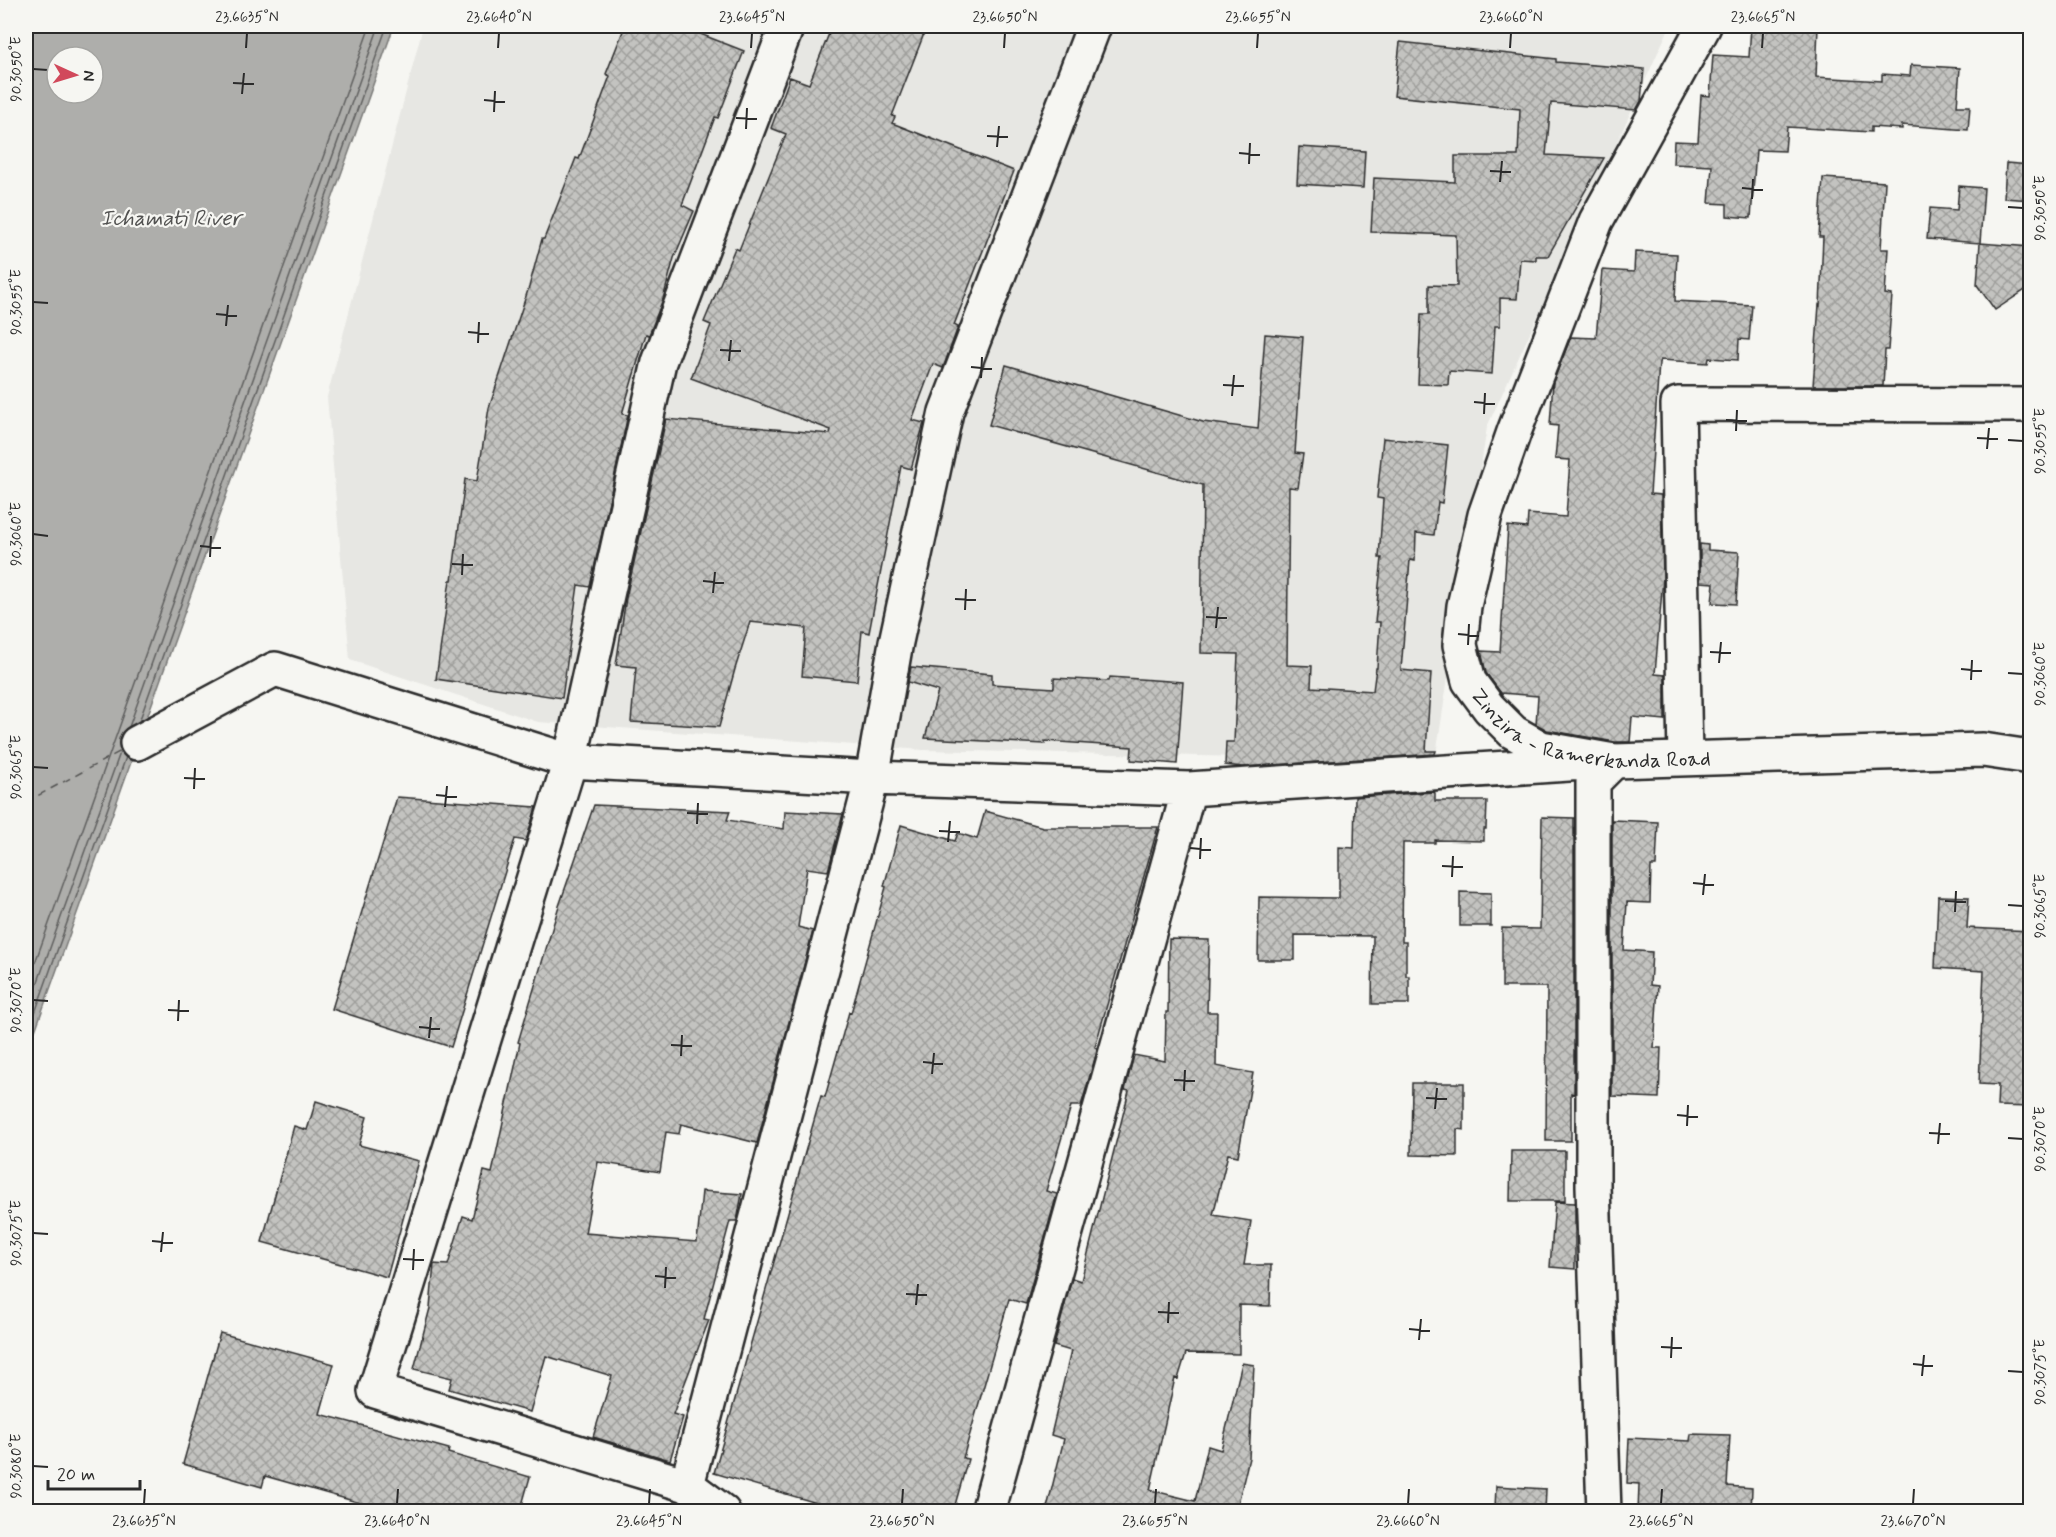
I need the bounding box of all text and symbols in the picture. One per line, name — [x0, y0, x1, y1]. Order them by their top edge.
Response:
text: 23.6635°N — [215, 8, 279, 28]
text: 23.6640°N — [466, 8, 532, 28]
text: 23.6645°N — [719, 8, 785, 28]
text: 23.6650°N — [973, 8, 1037, 28]
text: 23.6655°N — [1225, 8, 1291, 28]
text: 23.6660°N — [1479, 8, 1543, 28]
text: 23.6665°N — [1731, 8, 1795, 28]
text: 90.3050°E — [7, 36, 27, 102]
north arrow — [45, 45, 105, 105]
text: N — [78, 70, 99, 82]
text: 90.3050°E — [2031, 175, 2051, 241]
water label: Ichamati River — [101, 205, 244, 233]
text: 90.3055°E — [7, 269, 27, 335]
text: 90.3055°E — [2031, 408, 2051, 474]
text: 90.3060°E — [7, 502, 27, 566]
text: 90.3060°E — [2031, 642, 2051, 706]
street label: Zinzira - Ramerkanda Road — [1464, 683, 1711, 776]
text: 90.3065°E — [7, 734, 27, 799]
text: 90.3065°E — [2031, 873, 2051, 938]
text: 90.3070°E — [7, 967, 27, 1033]
text: 90.3070°E — [2031, 1106, 2051, 1172]
text: 90.3075°E — [7, 1200, 27, 1266]
text: 90.3075°E — [2031, 1339, 2051, 1405]
text: 90.3080°E — [7, 1433, 27, 1499]
scale bar — [48, 1453, 140, 1491]
text: 20 m — [57, 1463, 95, 1487]
text: 23.6635°N — [112, 1512, 176, 1532]
text: 23.6640°N — [364, 1512, 430, 1532]
text: 23.6645°N — [616, 1512, 682, 1532]
text: 23.6650°N — [870, 1512, 934, 1532]
text: 23.6655°N — [1122, 1512, 1188, 1532]
text: 23.6660°N — [1376, 1512, 1440, 1532]
text: 23.6665°N — [1629, 1512, 1693, 1532]
text: 23.6670°N — [1880, 1512, 1946, 1532]

